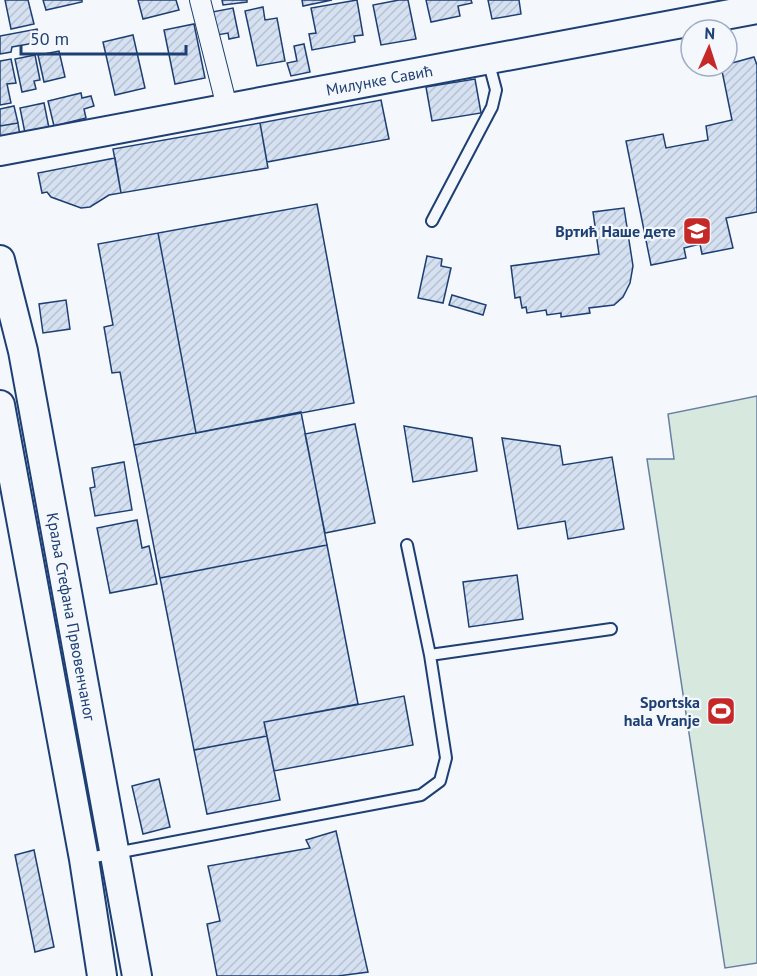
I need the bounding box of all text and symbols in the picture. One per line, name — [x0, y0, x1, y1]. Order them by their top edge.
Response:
scale bar — [21, 18, 186, 56]
north arrow — [679, 18, 739, 78]
text: N — [704, 23, 716, 43]
text: 50 m — [30, 27, 69, 50]
street label: Милунке Савић — [324, 60, 434, 100]
school or university icon: Вртић Наше дете — [681, 215, 713, 247]
place label: Вртић Наше дете — [555, 221, 676, 241]
street label: Краља Стефана Првовенчаног — [43, 511, 100, 723]
place label: Sportska hala Vranje — [624, 692, 700, 730]
sports icon: Sportska hala Vranje — [705, 695, 737, 727]

